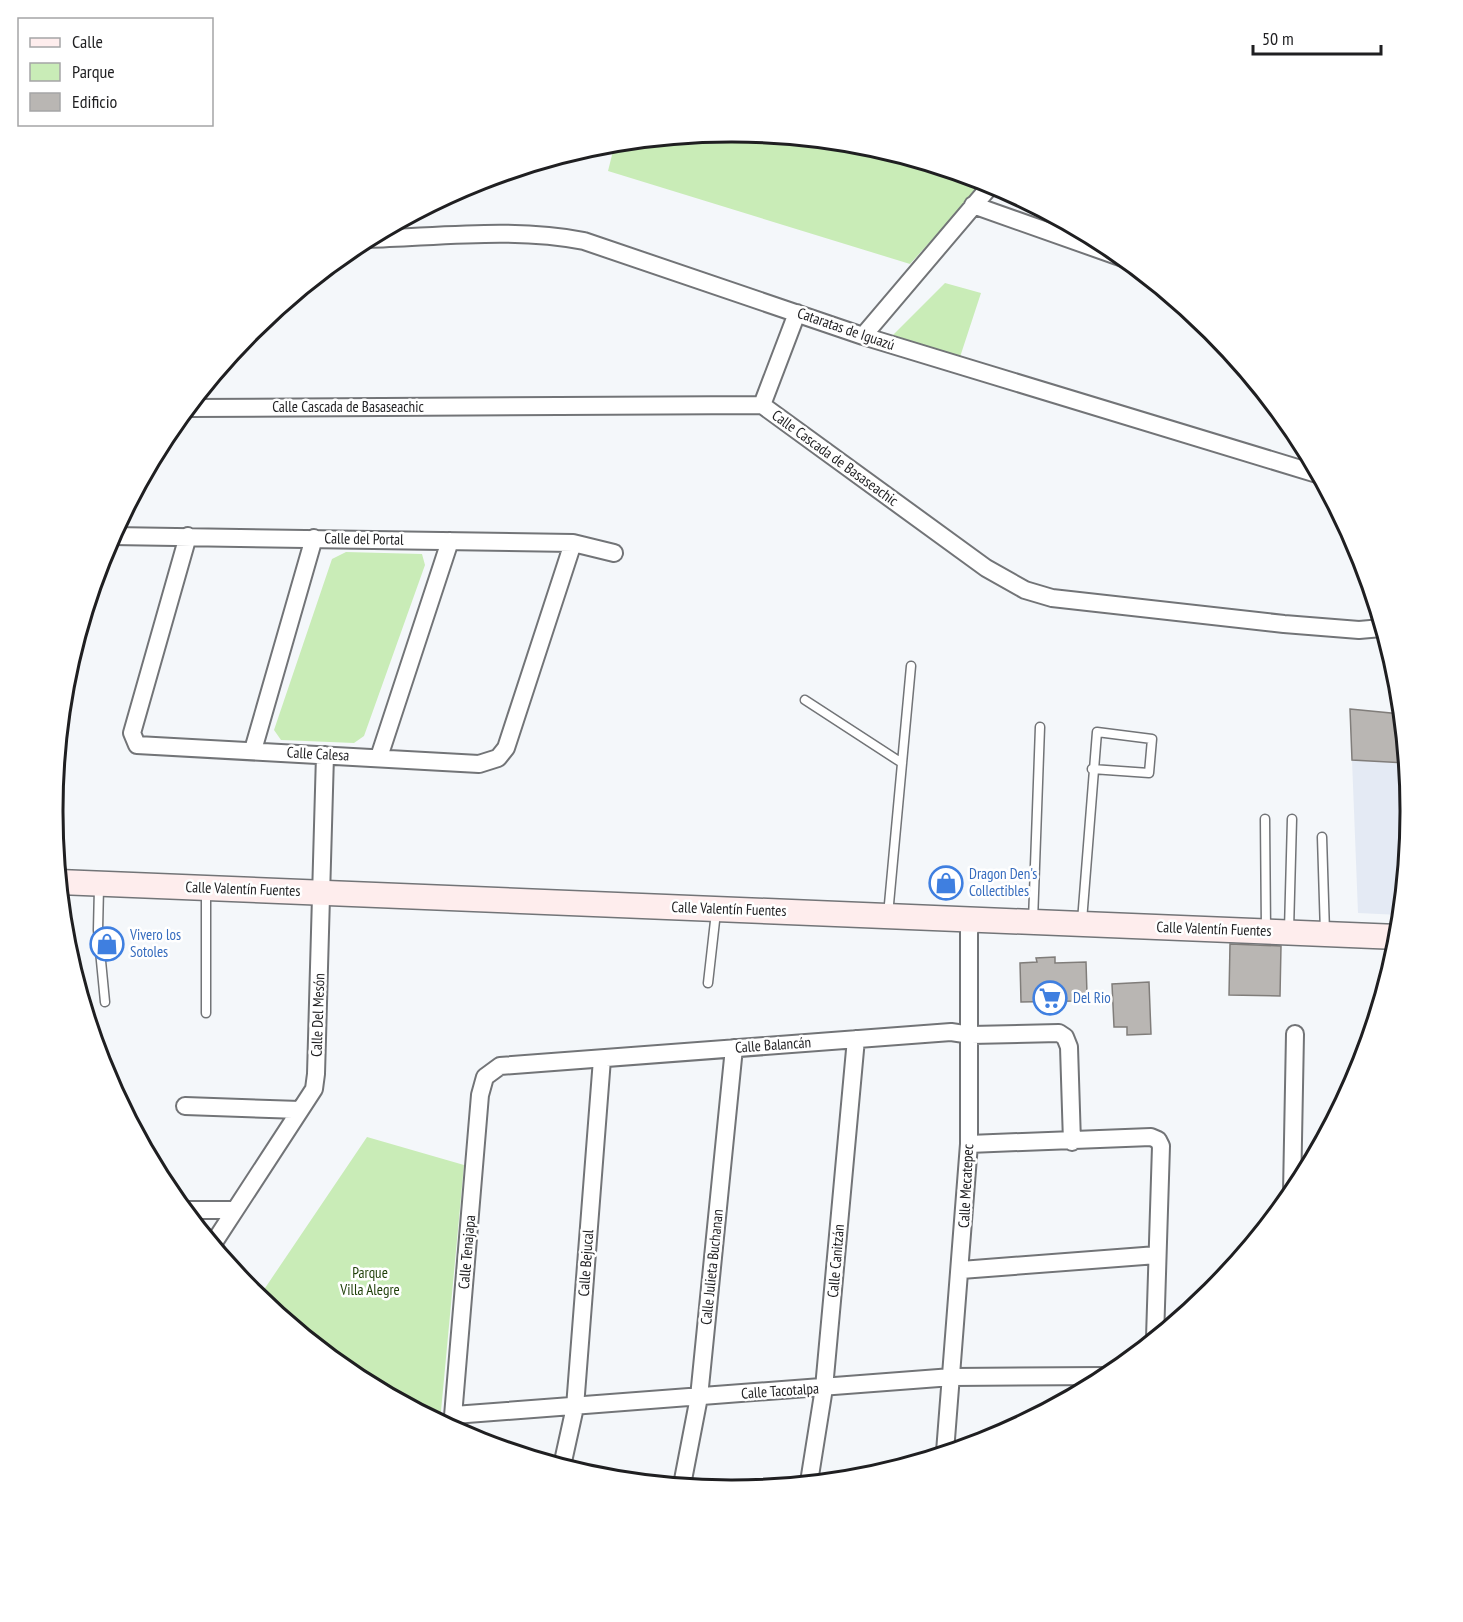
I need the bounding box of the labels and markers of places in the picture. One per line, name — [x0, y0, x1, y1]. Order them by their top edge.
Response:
place label: Dragon Den's Collectibles — [969, 864, 1037, 900]
shop icon: Dragon Den's Collectibles — [928, 865, 964, 901]
place label: Vivero los Sotoles — [129, 925, 181, 961]
shop icon: Vivero los Sotoles — [89, 926, 125, 962]
supermarket icon: Del Rio — [1032, 980, 1068, 1016]
place label: Del Rio — [1073, 988, 1111, 1007]

